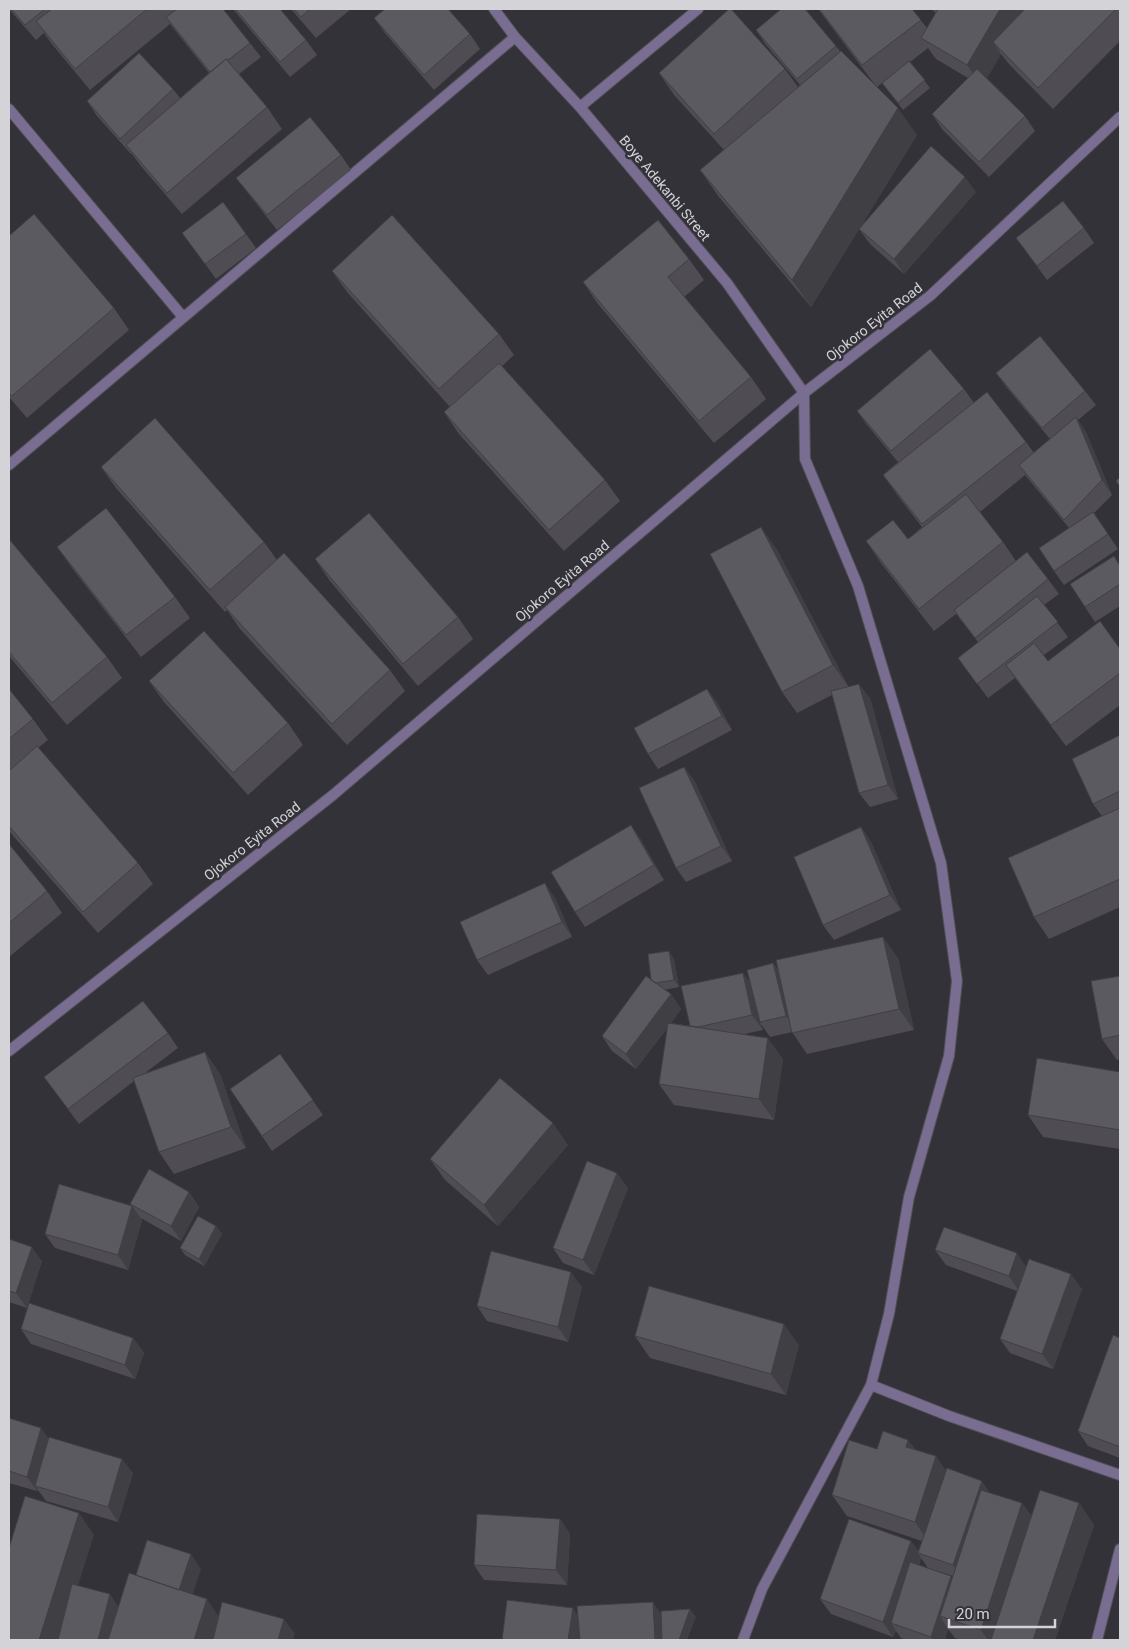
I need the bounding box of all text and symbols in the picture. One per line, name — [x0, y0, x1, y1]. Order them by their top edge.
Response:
street label: Boye Adekanbi Street — [616, 132, 714, 244]
street label: Ojokoro Eyita Road — [823, 279, 925, 365]
street label: Ojokoro Eyita Road — [512, 537, 612, 625]
street label: Ojokoro Eyita Road — [201, 798, 303, 884]
scale bar — [949, 1596, 1055, 1628]
text: 20 m — [956, 1605, 990, 1623]

